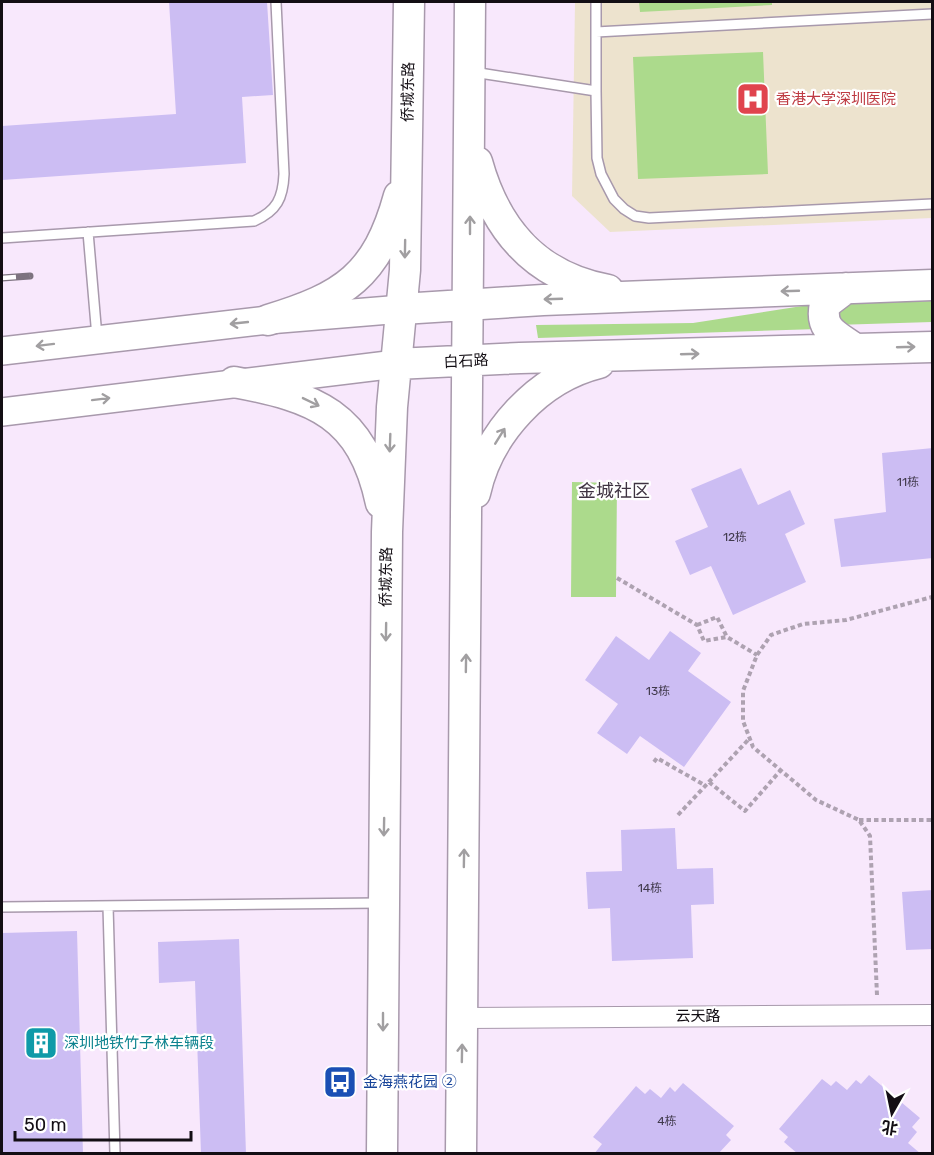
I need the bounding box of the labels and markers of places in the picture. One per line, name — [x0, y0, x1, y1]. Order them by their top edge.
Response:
hospital icon: 香港大学深圳医院 — [735, 81, 771, 117]
place label: 香港大学深圳医院 — [776, 90, 896, 108]
building icon: 深圳地铁竹子林车辆段 — [23, 1025, 59, 1061]
place label: 深圳地铁竹子林车辆段 — [64, 1034, 214, 1052]
bus stop icon: 金海燕花园 ② — [322, 1064, 358, 1100]
place label: 金海燕花园 ② — [363, 1073, 457, 1091]

